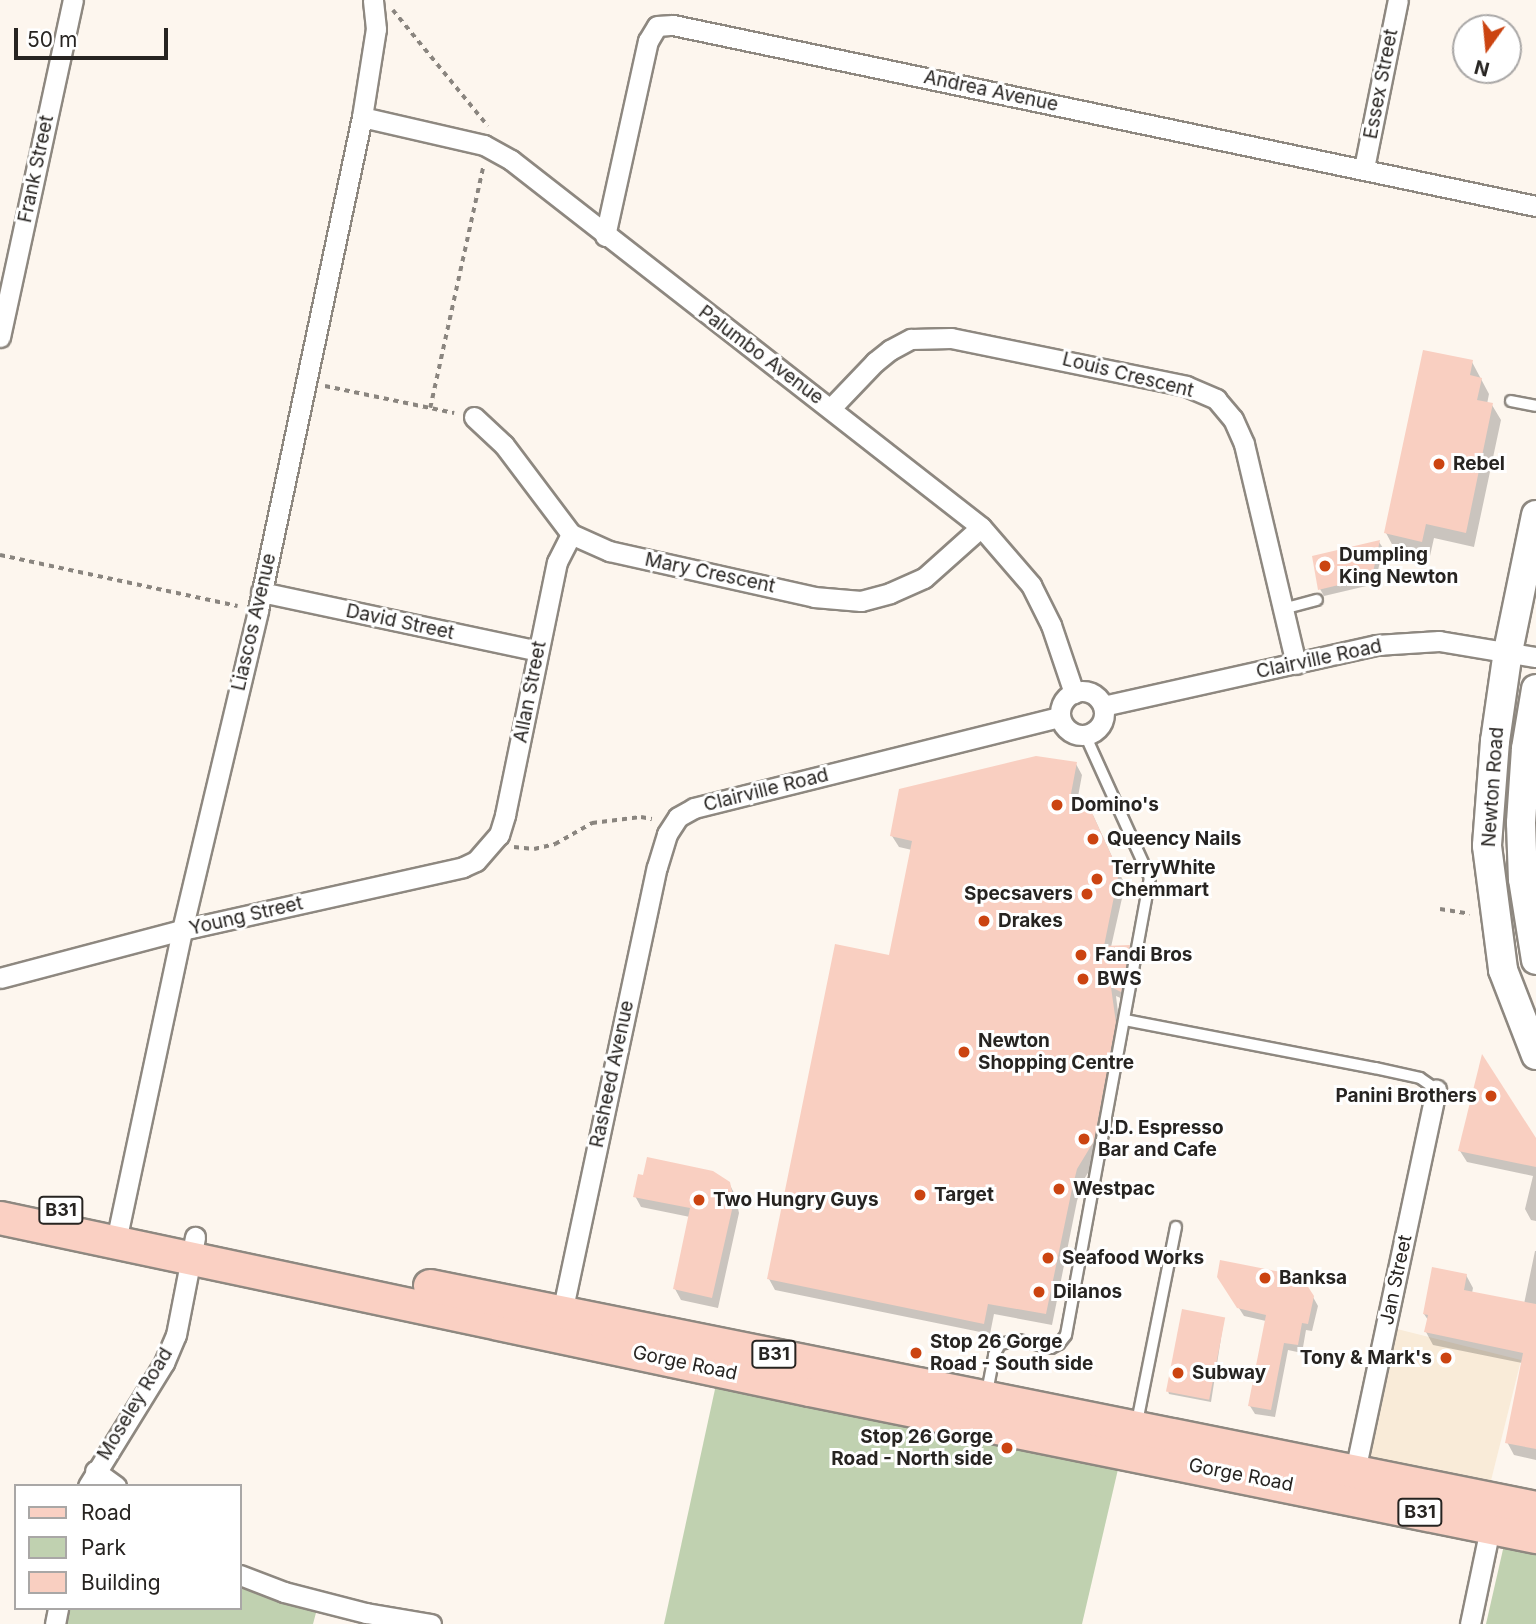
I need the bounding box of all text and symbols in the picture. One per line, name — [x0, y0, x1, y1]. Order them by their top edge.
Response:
scale bar — [18, 14, 172, 58]
north arrow — [1452, 14, 1522, 84]
text: 50 m — [27, 27, 77, 52]
street label: Essex Street — [1359, 27, 1403, 141]
text: N — [1472, 55, 1492, 81]
street label: Andrea Avenue — [922, 66, 1060, 116]
street label: Frank Street — [14, 113, 58, 225]
street label: Palumbo Avenue — [694, 301, 828, 409]
street label: Louis Crescent — [1060, 348, 1196, 402]
place label: Rebel — [1453, 453, 1505, 475]
marker: Rebel — [1431, 456, 1447, 472]
place label: Dumpling King Newton — [1339, 544, 1458, 588]
street label: Mary Crescent — [643, 548, 777, 598]
street label: Liascos Avenue — [227, 551, 281, 693]
marker: Dumpling King Newton — [1317, 558, 1333, 574]
street label: David Street — [344, 599, 456, 645]
street label: Clairville Road — [1254, 635, 1384, 683]
street label: Allan Street — [509, 639, 551, 745]
street label: Newton Road — [1477, 726, 1509, 848]
street label: Clairville Road — [701, 763, 831, 817]
place label: Domino's — [1071, 794, 1159, 816]
marker: Domino's — [1049, 797, 1065, 813]
place label: Queency Nails — [1107, 828, 1241, 850]
marker: Queency Nails — [1085, 831, 1101, 847]
place label: TerryWhite Chemmart — [1111, 857, 1216, 901]
marker: TerryWhite Chemmart — [1089, 871, 1105, 887]
place label: Specsavers — [964, 883, 1073, 905]
marker: Specsavers — [1079, 886, 1095, 902]
street label: Young Street — [187, 892, 305, 940]
place label: Drakes — [998, 910, 1063, 932]
marker: Drakes — [976, 913, 992, 929]
place label: Fandi Bros — [1095, 944, 1192, 966]
marker: Fandi Bros — [1073, 947, 1089, 963]
place label: BWS — [1097, 968, 1142, 990]
marker: BWS — [1075, 971, 1091, 987]
street label: Rasheed Avenue — [585, 998, 639, 1150]
place label: Newton Shopping Centre — [978, 1030, 1134, 1074]
marker: Newton Shopping Centre — [956, 1044, 972, 1060]
place label: Panini Brothers — [1335, 1085, 1477, 1107]
marker: Panini Brothers — [1483, 1088, 1499, 1104]
place label: J.D. Espresso Bar and Cafe — [1098, 1117, 1224, 1161]
marker: J.D. Espresso Bar and Cafe — [1076, 1131, 1092, 1147]
place label: Westpac — [1073, 1178, 1155, 1200]
marker: Westpac — [1051, 1181, 1067, 1197]
place label: Target — [934, 1184, 994, 1206]
marker: Target — [912, 1187, 928, 1203]
place label: Two Hungry Guys — [713, 1189, 879, 1211]
marker: Two Hungry Guys — [691, 1192, 707, 1208]
road number: B31 — [38, 1196, 84, 1224]
street label: Jan Street — [1375, 1233, 1417, 1327]
place label: Seafood Works — [1062, 1247, 1204, 1269]
marker: Seafood Works — [1040, 1250, 1056, 1266]
place label: Banksa — [1279, 1267, 1347, 1289]
marker: Banksa — [1257, 1270, 1273, 1286]
place label: Dilanos — [1053, 1281, 1122, 1303]
marker: Dilanos — [1031, 1284, 1047, 1300]
place label: Stop 26 Gorge Road - South side — [930, 1331, 1093, 1375]
road number: B31 — [751, 1339, 797, 1368]
street label: Gorge Road — [631, 1341, 739, 1385]
street label: Moseley Road — [93, 1344, 177, 1464]
marker: Stop 26 Gorge Road - South side — [908, 1345, 924, 1361]
place label: Tony & Mark's — [1300, 1347, 1432, 1369]
marker: Tony & Mark's — [1438, 1350, 1454, 1366]
place label: Subway — [1192, 1362, 1266, 1384]
marker: Subway — [1170, 1365, 1186, 1381]
place label: Stop 26 Gorge Road - North side — [831, 1426, 993, 1470]
marker: Stop 26 Gorge Road - North side — [999, 1440, 1015, 1456]
street label: Gorge Road — [1187, 1454, 1295, 1496]
legend — [14, 1484, 242, 1610]
road number: B31 — [1397, 1498, 1443, 1526]
text: Road — [81, 1500, 132, 1525]
text: Park — [81, 1535, 126, 1560]
text: Building — [81, 1570, 161, 1595]

